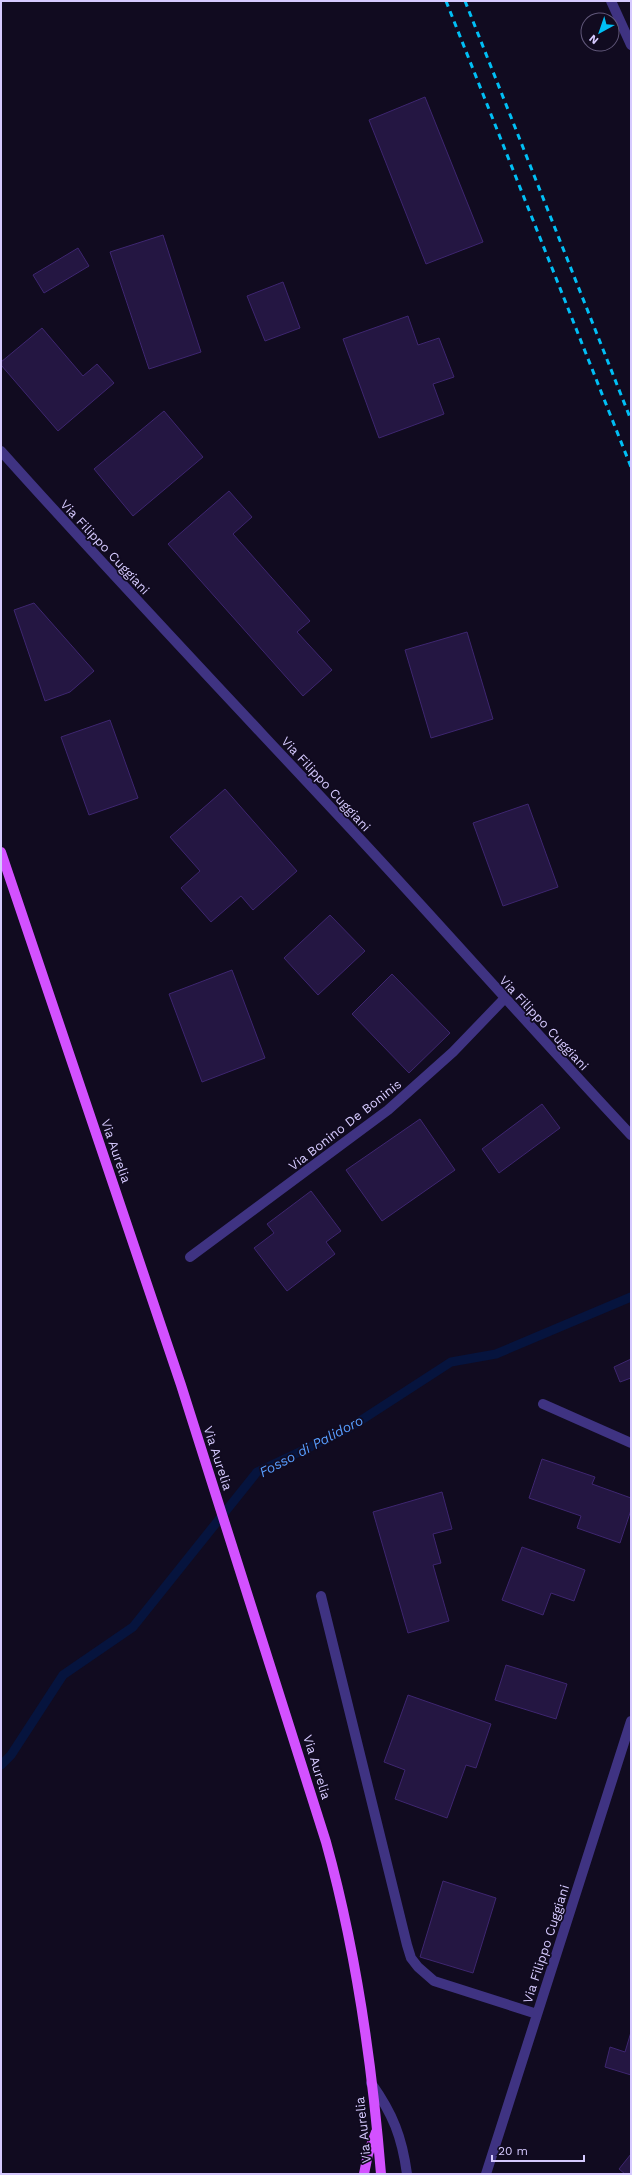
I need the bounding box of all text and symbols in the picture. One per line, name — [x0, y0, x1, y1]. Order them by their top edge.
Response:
north arrow — [580, 12, 620, 52]
text: N — [587, 32, 601, 47]
street label: Via Filippo Cuggiani — [57, 497, 153, 597]
street label: Via Filippo Cuggiani — [278, 734, 374, 834]
street label: Via Filippo Cuggiani — [496, 973, 592, 1073]
street label: Via Bonino De Boninis — [286, 1076, 404, 1174]
street label: Via Aurelia — [98, 1117, 134, 1186]
water label: Fosso di Palidoro — [256, 1412, 366, 1480]
street label: Via Aurelia — [201, 1424, 236, 1493]
street label: Via Aurelia — [300, 1733, 334, 1802]
street label: Via Filippo Cuggiani — [520, 1883, 572, 2005]
street label: Via Aurelia — [352, 2095, 374, 2164]
scale bar — [492, 2137, 584, 2163]
text: 20 m — [498, 2144, 528, 2158]

